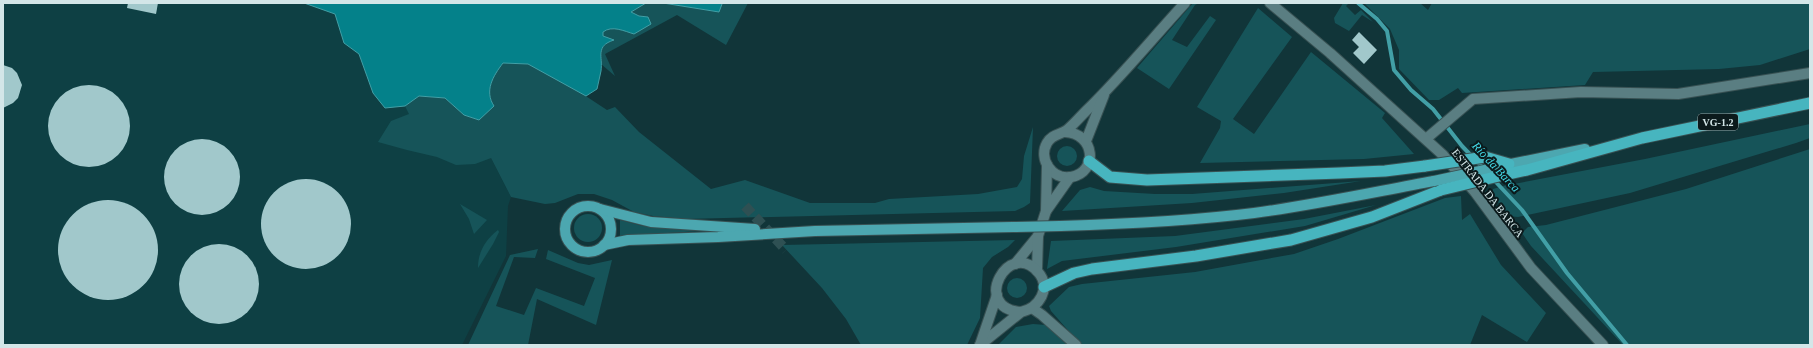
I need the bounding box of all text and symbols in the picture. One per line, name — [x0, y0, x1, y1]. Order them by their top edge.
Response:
road number: VG-1.2 — [1698, 114, 1738, 130]
water label: Río da Barca — [1469, 138, 1523, 195]
street label: ESTRADA DA BARCA — [1450, 146, 1526, 240]

